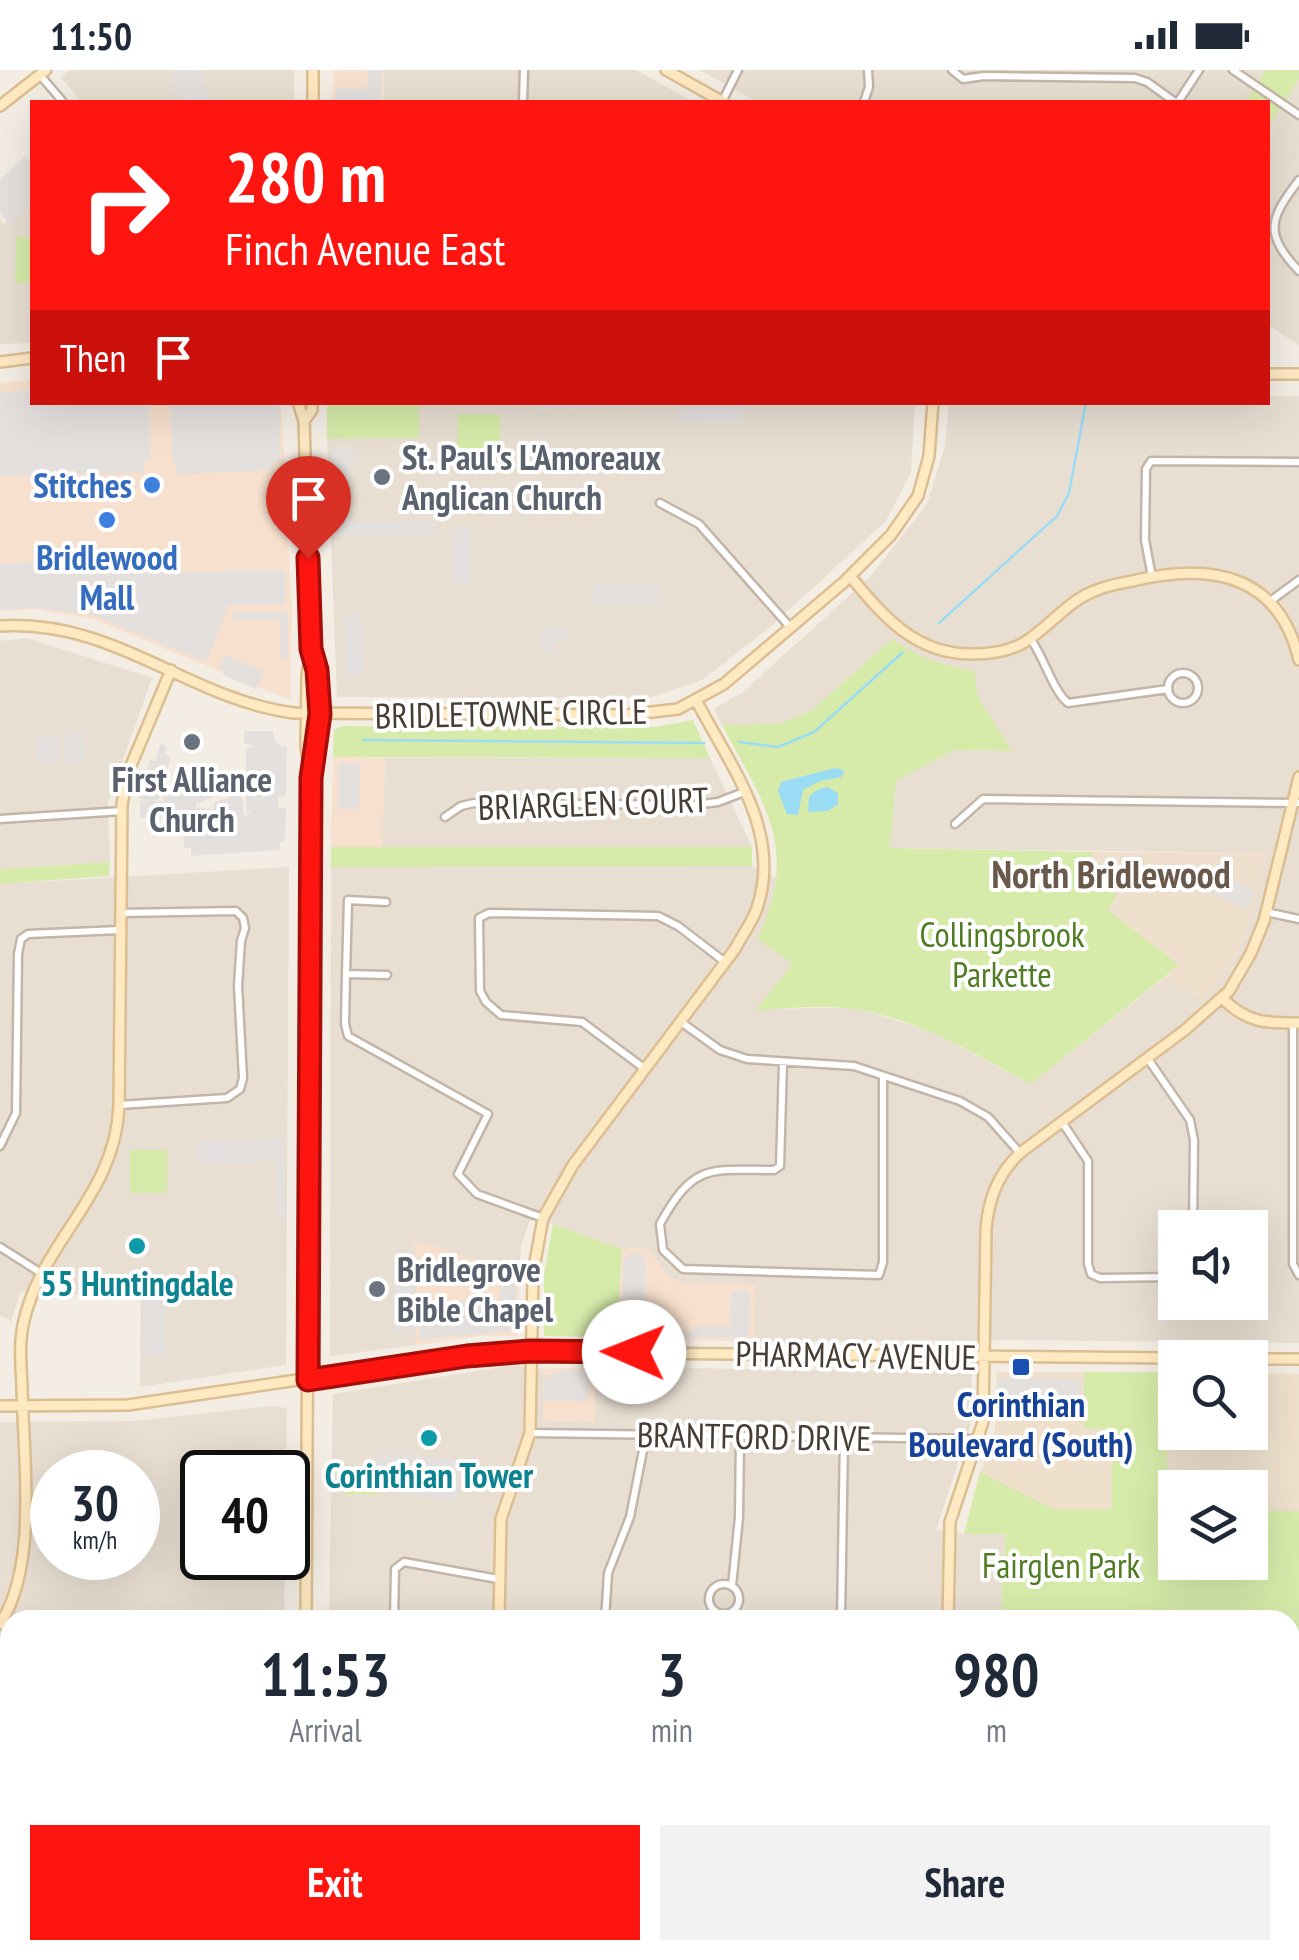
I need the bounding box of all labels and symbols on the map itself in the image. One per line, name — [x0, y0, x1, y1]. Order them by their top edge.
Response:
place label: St. Paul's L'Amoreaux Anglican Church — [401, 434, 661, 520]
pin — [266, 456, 351, 559]
place label: Stitches — [33, 462, 132, 508]
marker: St. Paul's L'Amoreaux Anglican Church — [371, 466, 393, 488]
marker: Stitches — [141, 474, 163, 496]
marker: Bridlewood Mall — [96, 509, 118, 531]
place label: Bridlewood Mall — [36, 534, 178, 620]
street label: BRIDLETOWNE CIRCLE — [374, 688, 648, 738]
marker: First Alliance Church — [181, 731, 203, 753]
place label: First Alliance Church — [112, 756, 272, 842]
street label: BRIARGLEN COURT — [477, 776, 709, 830]
district label: North Bridlewood — [991, 849, 1231, 898]
park label: Collingsbrook Parkette — [920, 911, 1085, 997]
marker: 55 Huntingdale — [126, 1235, 148, 1257]
place label: Bridlegrove Bible Chapel — [397, 1246, 554, 1332]
place label: 55 Huntingdale — [40, 1260, 234, 1306]
marker: Bridlegrove Bible Chapel — [366, 1278, 388, 1300]
position arrow — [582, 1300, 686, 1404]
street label: PHARMACY AVENUE — [735, 1330, 977, 1380]
marker: Corinthian Boulevard (South) — [1010, 1356, 1032, 1378]
place label: Corinthian Boulevard (South) — [909, 1381, 1133, 1467]
street label: BRANTFORD DRIVE — [636, 1411, 872, 1461]
marker: Corinthian Tower — [418, 1427, 440, 1449]
speed limit sign: 40 — [180, 1450, 310, 1580]
place label: Corinthian Tower — [325, 1452, 534, 1498]
park label: Fairglen Park — [982, 1542, 1140, 1588]

